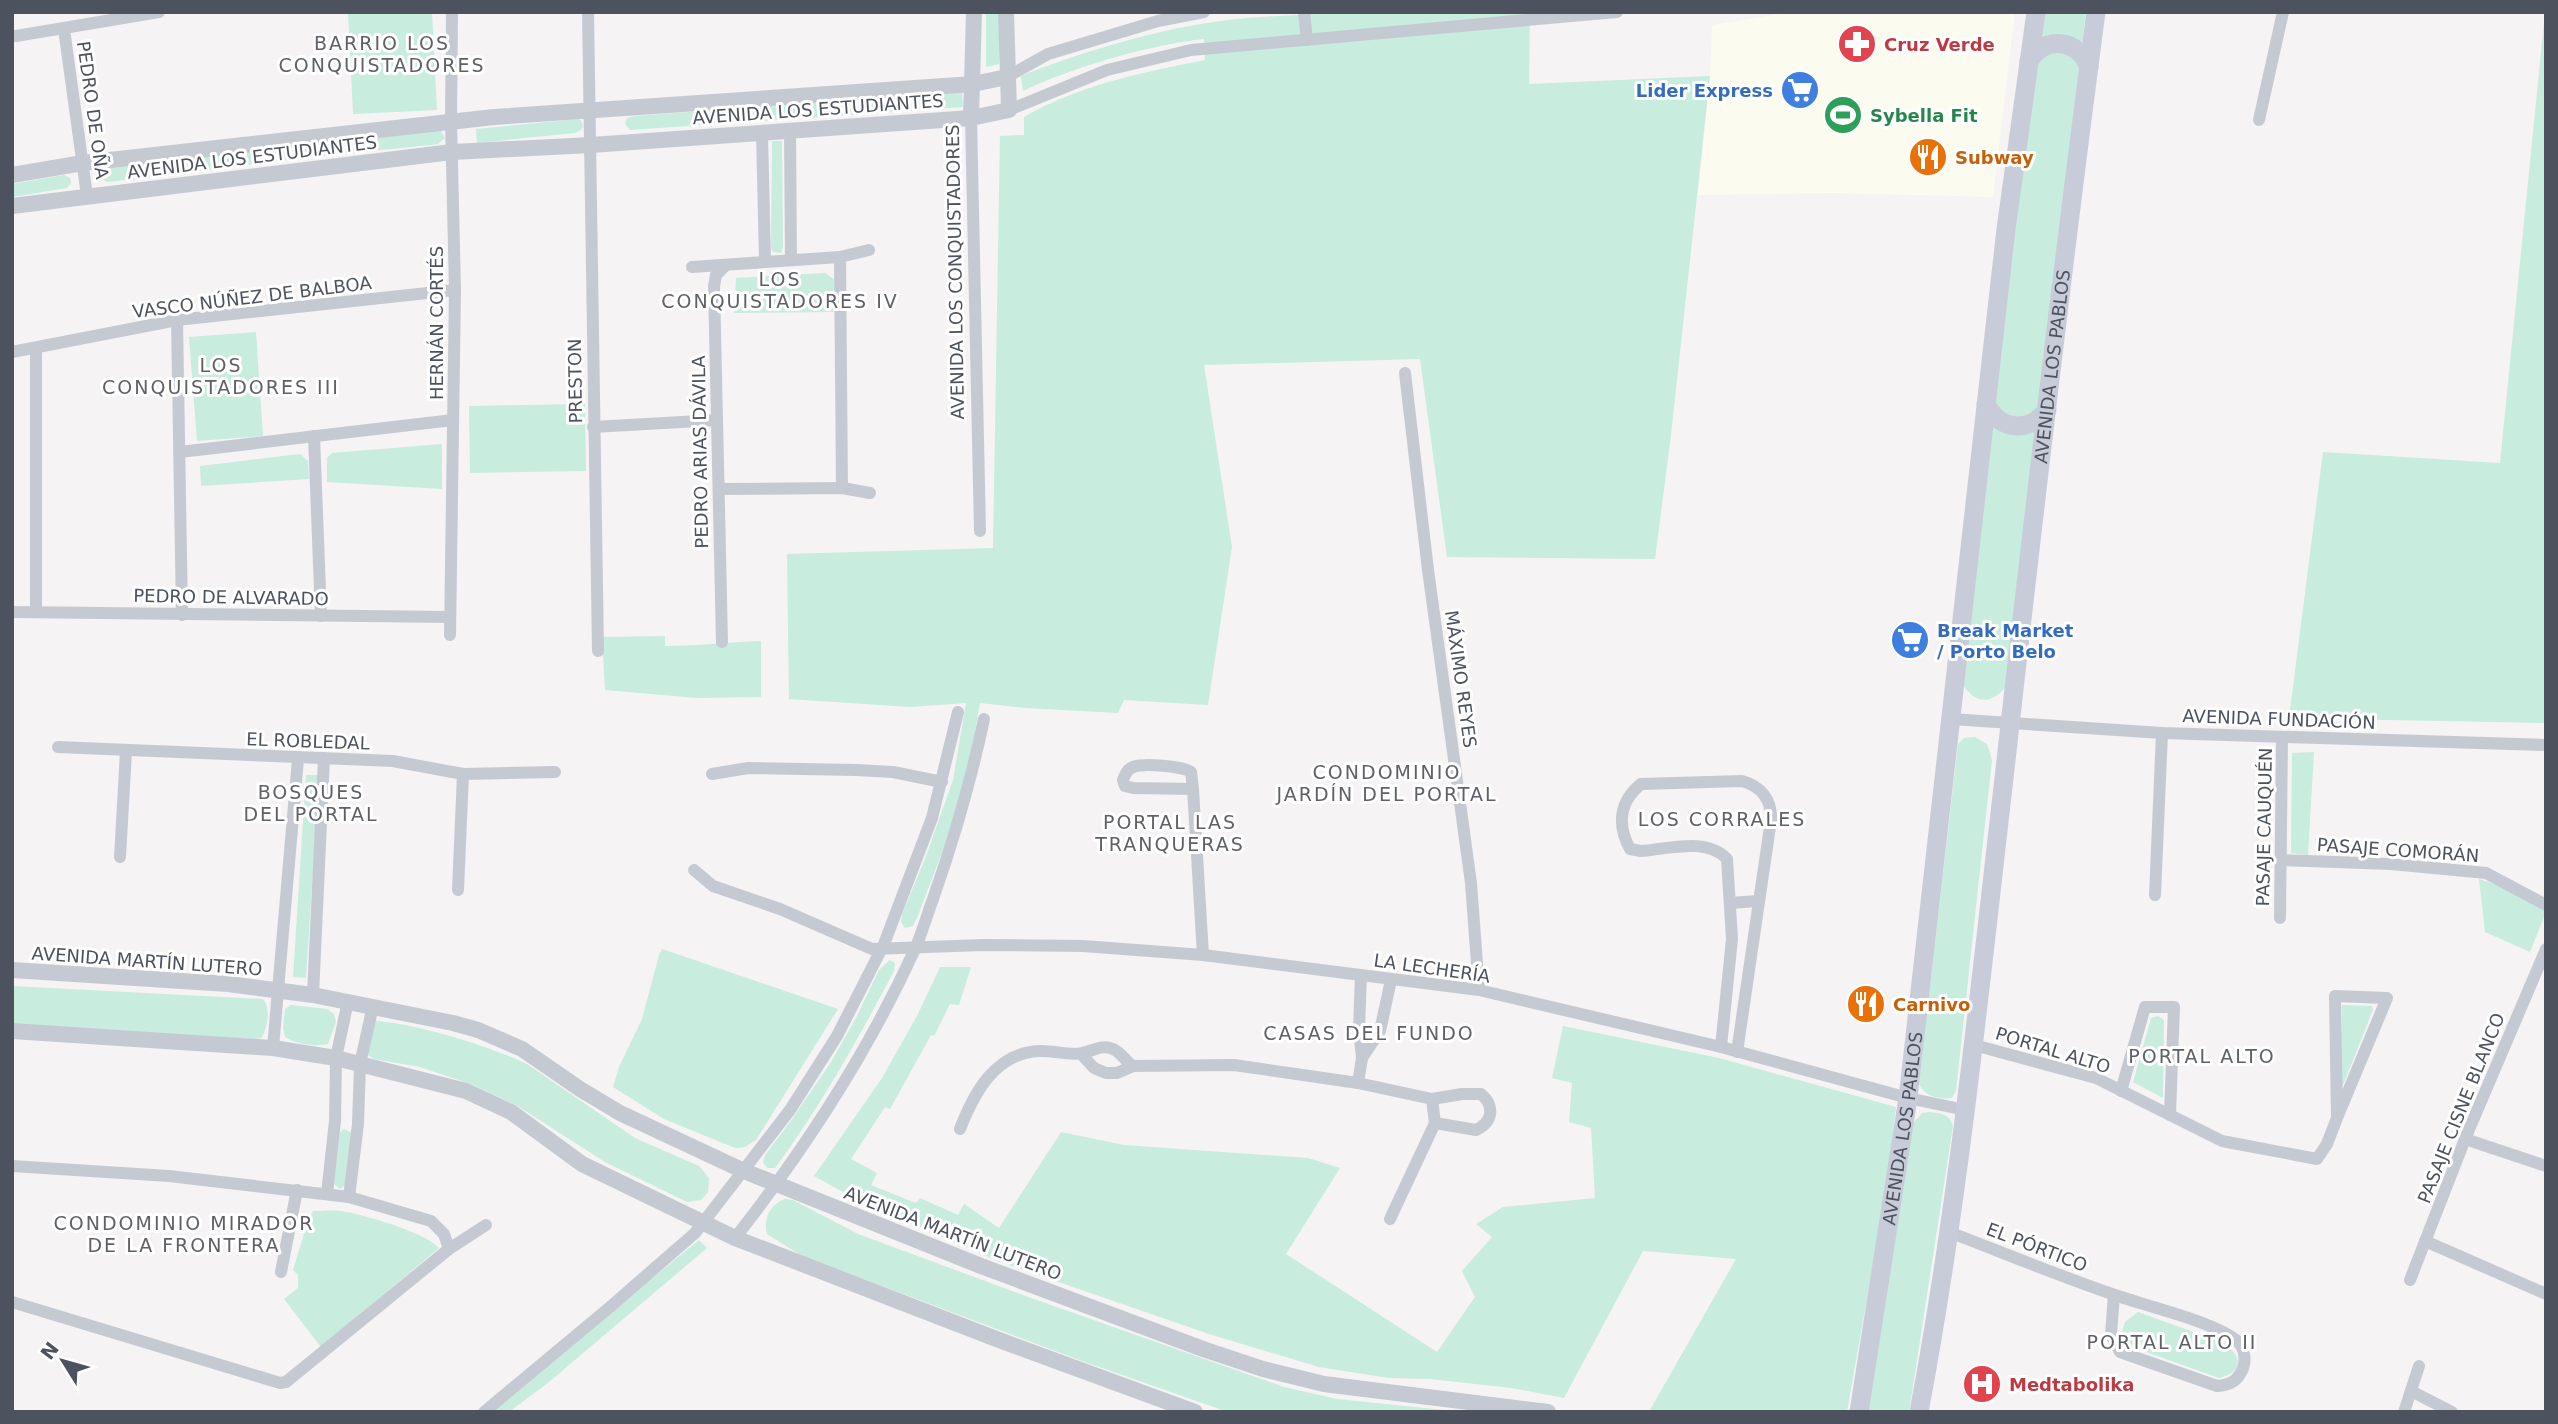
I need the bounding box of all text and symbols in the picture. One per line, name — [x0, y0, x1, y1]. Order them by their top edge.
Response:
pharmacy icon: Cruz Verde — [1836, 23, 1878, 65]
district label: BARRIO LOS CONQUISTADORES — [279, 32, 485, 76]
place label: Cruz Verde — [1884, 34, 1995, 55]
street label: PEDRO DE OÑA — [73, 40, 113, 181]
supermarket icon: Lider Express — [1779, 69, 1821, 111]
place label: Lider Express — [1636, 80, 1773, 101]
street label: AVENIDA LOS ESTUDIANTES — [692, 90, 944, 128]
sports icon: Sybella Fit — [1822, 94, 1864, 136]
place label: Sybella Fit — [1870, 105, 1978, 126]
street label: AVENIDA LOS CONQUISTADORES — [942, 124, 968, 420]
street label: AVENIDA LOS ESTUDIANTES — [126, 131, 378, 183]
restaurant icon: Subway — [1907, 136, 1949, 178]
place label: Subway — [1955, 147, 2034, 168]
street label: HERNÁN CORTÉS — [426, 246, 447, 400]
district label: LOS CONQUISTADORES IV — [661, 268, 899, 312]
street label: AVENIDA LOS PABLOS — [2030, 268, 2074, 465]
street label: VASCO NÚÑEZ DE BALBOA — [131, 272, 373, 322]
street label: PRESTON — [564, 338, 586, 424]
district label: LOS CONQUISTADORES III — [102, 354, 340, 398]
street label: PEDRO ARIAS DÁVILA — [688, 355, 712, 549]
street label: PEDRO DE ALVARADO — [133, 585, 329, 609]
street label: MÁXIMO REYES — [1441, 609, 1481, 749]
supermarket icon: Break Market / Porto Belo — [1889, 619, 1931, 661]
place label: Break Market / Porto Belo — [1937, 620, 2074, 662]
street label: AVENIDA FUNDACIÓN — [2182, 705, 2376, 733]
street label: EL ROBLEDAL — [246, 728, 370, 754]
street label: PASAJE CAUQUÉN — [2252, 747, 2276, 907]
district label: CONDOMINIO JARDÍN DEL PORTAL — [1275, 761, 1498, 805]
district label: BOSQUES DEL PORTAL — [243, 781, 379, 825]
district label: LOS CORRALES — [1638, 808, 1806, 830]
district label: PORTAL LAS TRANQUERAS — [1094, 811, 1245, 855]
street label: PASAJE COMORÁN — [2316, 834, 2480, 866]
street label: AVENIDA MARTÍN LUTERO — [31, 942, 263, 980]
street label: LA LECHERÍA — [1372, 949, 1492, 987]
restaurant icon: Carnivo — [1845, 983, 1887, 1025]
place label: Carnivo — [1893, 994, 1970, 1015]
street label: PASAJE CISNE BLANCO — [2413, 1010, 2509, 1206]
district label: CASAS DEL FUNDO — [1263, 1022, 1475, 1044]
street label: PORTAL ALTO — [1993, 1023, 2113, 1077]
street label: AVENIDA LOS PABLOS — [1878, 1030, 1926, 1227]
district label: PORTAL ALTO — [2128, 1045, 2276, 1067]
street label: AVENIDA MARTÍN LUTERO — [841, 1182, 1065, 1284]
district label: CONDOMINIO MIRADOR DE LA FRONTERA — [53, 1212, 315, 1256]
street label: EL PÓRTICO — [1984, 1218, 2090, 1276]
north arrow — [28, 1326, 98, 1396]
district label: PORTAL ALTO II — [2087, 1331, 2257, 1353]
text: N — [36, 1338, 63, 1364]
hospital icon: Medtabolika — [1961, 1363, 2003, 1405]
place label: Medtabolika — [2009, 1374, 2134, 1395]

